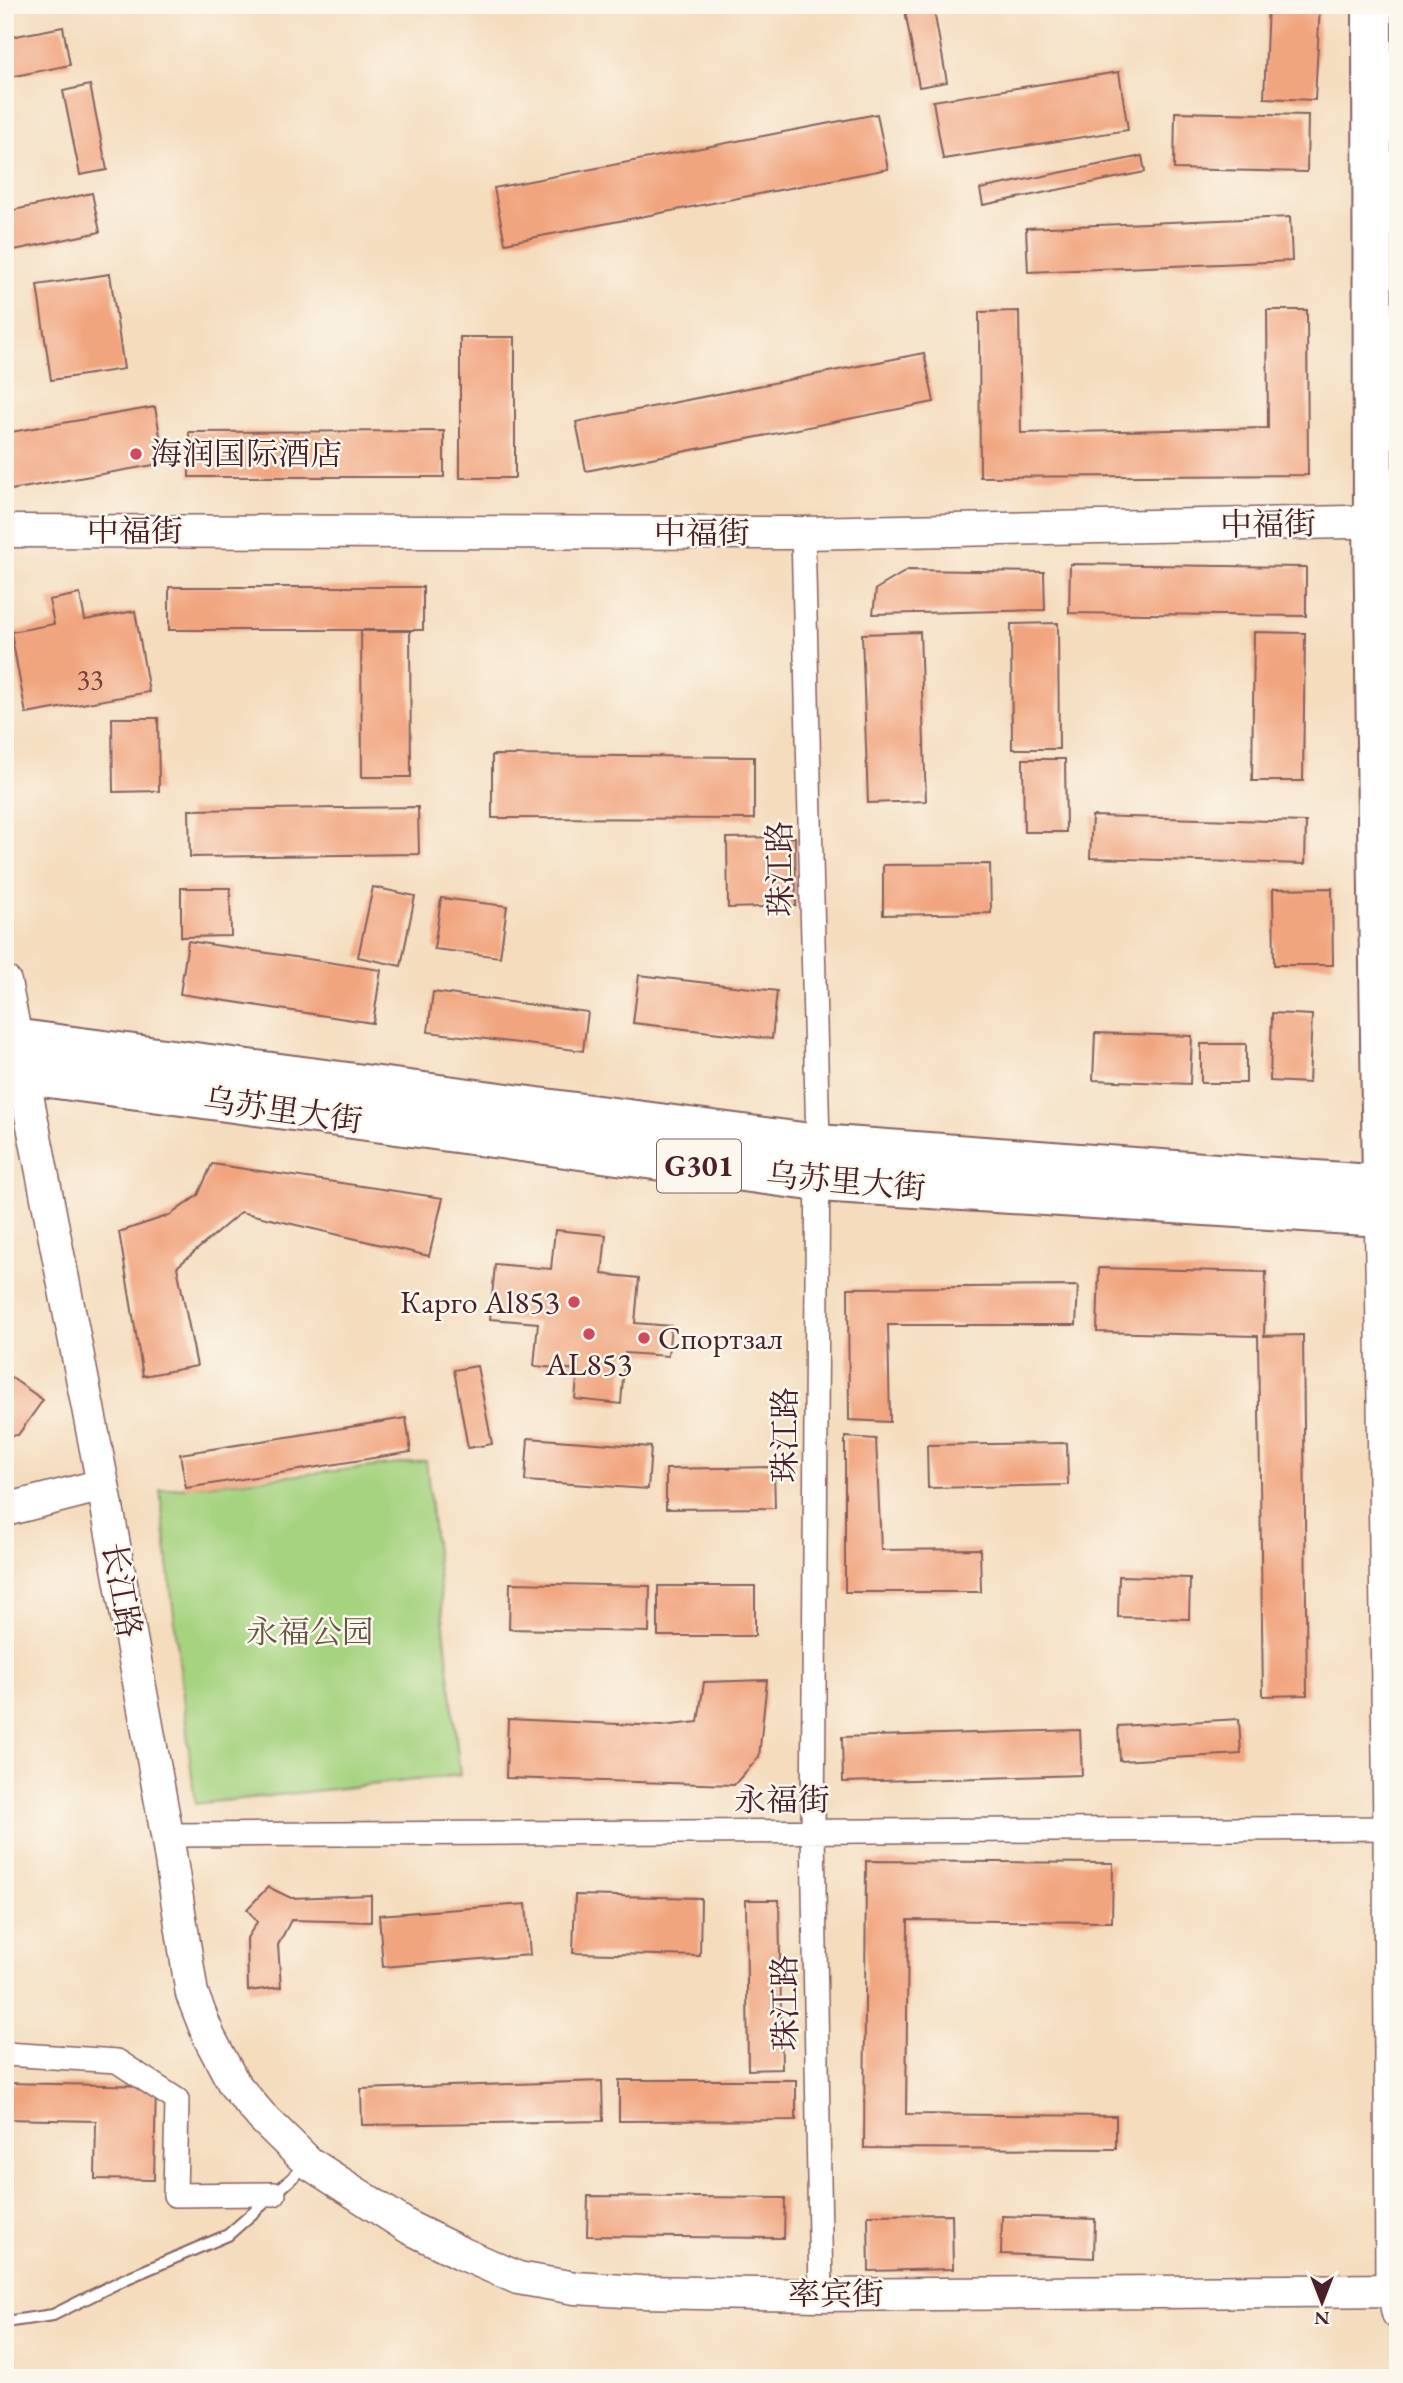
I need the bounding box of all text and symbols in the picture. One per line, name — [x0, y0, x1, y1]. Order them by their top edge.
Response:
place label: 海润国际酒店 — [150, 433, 342, 475]
marker: 海润国际酒店 — [128, 446, 144, 462]
street label: 中福街 — [1220, 502, 1316, 546]
street label: 中福街 — [87, 510, 183, 552]
street label: 中福街 — [654, 512, 750, 554]
house number: 33 — [77, 661, 103, 697]
street label: 珠江路 — [758, 821, 802, 917]
street label: 乌苏里大街 — [201, 1078, 365, 1142]
road number: G301 — [657, 1140, 741, 1192]
street label: 乌苏里大街 — [764, 1153, 928, 1209]
place label: Карго Al853 — [400, 1281, 560, 1323]
marker: Карго Al853 — [566, 1294, 582, 1310]
place label: Спортзал — [658, 1317, 783, 1359]
marker: AL853 — [581, 1326, 597, 1342]
marker: Спортзал — [636, 1330, 652, 1346]
place label: AL853 — [545, 1343, 632, 1385]
street label: 珠江路 — [764, 1387, 806, 1483]
street label: 长江路 — [93, 1539, 151, 1641]
park label: 永福公园 — [246, 1611, 374, 1653]
street label: 永福街 — [734, 1779, 830, 1821]
street label: 珠江路 — [763, 1955, 807, 2051]
north arrow — [1288, 2268, 1358, 2338]
street label: 率宾街 — [788, 2273, 884, 2315]
text: N — [1314, 2306, 1330, 2331]

